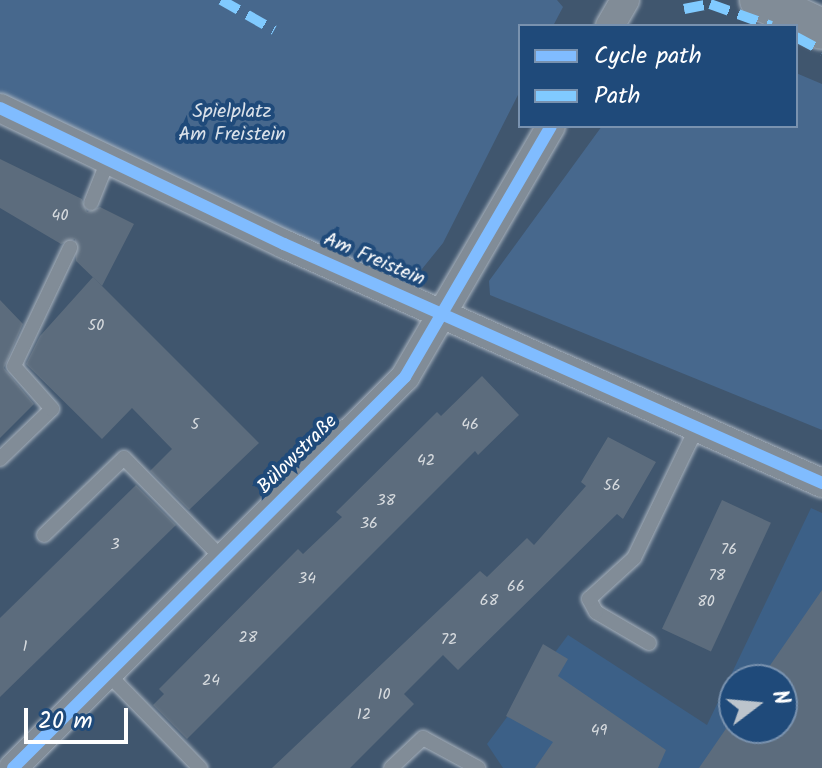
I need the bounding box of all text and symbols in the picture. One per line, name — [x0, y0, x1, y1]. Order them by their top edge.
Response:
legend — [518, 24, 798, 128]
text: Cycle path — [594, 37, 702, 76]
text: Path — [594, 77, 640, 116]
park label: Spielplatz Am Freistein — [178, 101, 286, 148]
house number: 40 — [52, 206, 68, 226]
street label: Am Freistein — [320, 228, 428, 292]
house number: 50 — [88, 316, 104, 336]
street label: Bülowstraße — [253, 410, 343, 500]
house number: 5 — [191, 415, 199, 435]
house number: 46 — [461, 415, 479, 435]
house number: 42 — [417, 451, 435, 471]
house number: 56 — [603, 476, 621, 496]
house number: 38 — [377, 491, 395, 511]
house number: 36 — [360, 514, 378, 534]
house number: 3 — [110, 535, 120, 555]
house number: 76 — [721, 540, 737, 560]
house number: 78 — [708, 566, 726, 586]
house number: 34 — [298, 569, 316, 589]
house number: 66 — [507, 577, 525, 597]
house number: 68 — [480, 591, 498, 611]
house number: 80 — [697, 592, 715, 612]
house number: 28 — [239, 628, 257, 648]
house number: 72 — [441, 630, 457, 650]
house number: 1 — [22, 637, 28, 657]
north arrow — [718, 664, 798, 744]
house number: 24 — [202, 671, 220, 691]
house number: 10 — [377, 685, 391, 705]
text: N — [761, 686, 798, 709]
scale bar — [28, 692, 132, 742]
text: 20 m — [38, 702, 93, 741]
house number: 12 — [357, 705, 371, 725]
house number: 49 — [591, 721, 607, 741]

